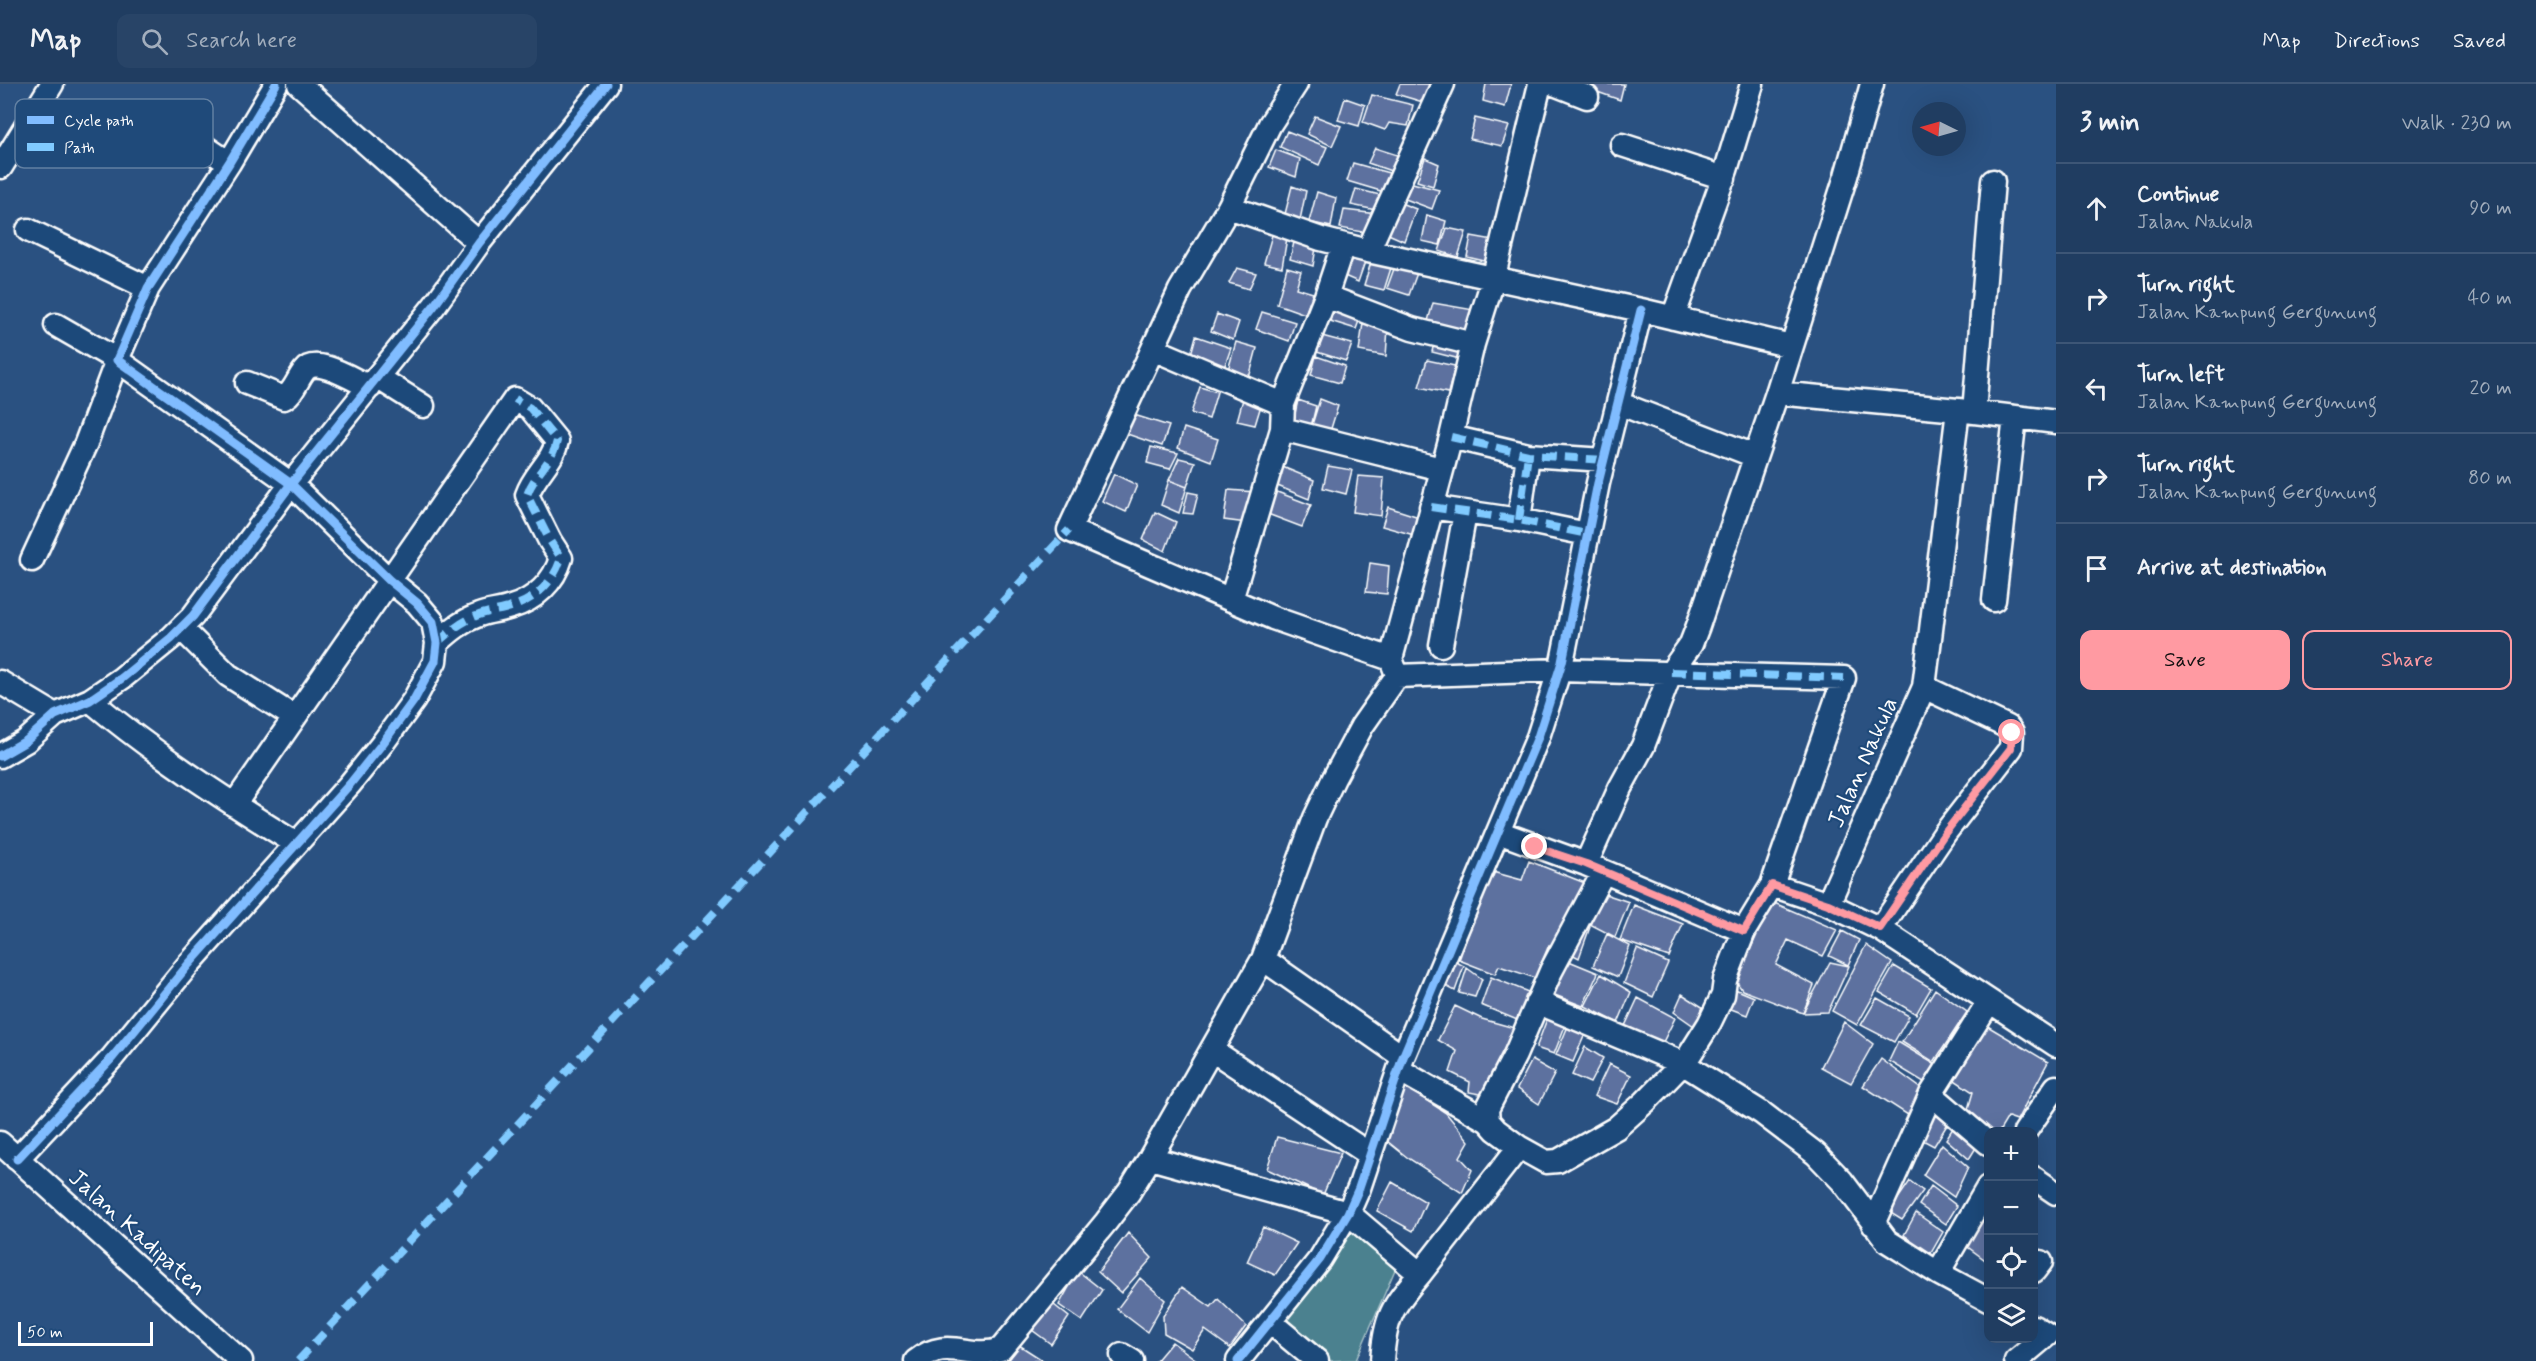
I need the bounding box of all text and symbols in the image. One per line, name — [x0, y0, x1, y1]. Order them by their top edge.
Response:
search box — [117, 14, 537, 68]
text: Map — [30, 23, 81, 60]
icon: search — [138, 25, 171, 58]
text: Search here — [186, 27, 297, 55]
text: Map — [2262, 27, 2301, 55]
text: Directions — [2334, 27, 2420, 55]
text: Saved — [2453, 27, 2506, 55]
legend — [15, 99, 213, 168]
north arrow — [1912, 102, 1966, 156]
text: 3 min — [2080, 106, 2140, 140]
text: Walk · 230 m — [2402, 110, 2512, 137]
text: Cycle path — [64, 111, 134, 132]
text: Path — [64, 138, 95, 159]
text: Continue — [2137, 181, 2219, 209]
icon: ahead — [2080, 192, 2113, 225]
text: 90 m — [2469, 195, 2512, 222]
text: Jalan Nakula — [2137, 209, 2253, 236]
text: Turn right — [2137, 271, 2235, 299]
icon: right — [2080, 282, 2113, 315]
text: 40 m — [2468, 285, 2512, 312]
text: Jalan Kampung Gergunung — [2137, 299, 2377, 326]
text: Turn left — [2137, 361, 2225, 389]
icon: left — [2080, 372, 2113, 405]
text: 20 m — [2469, 375, 2512, 402]
text: Jalan Kampung Gergunung — [2137, 389, 2377, 416]
text: Turn right — [2137, 451, 2235, 479]
icon: right — [2080, 462, 2113, 495]
text: 80 m — [2468, 465, 2512, 492]
text: Jalan Kampung Gergunung — [2137, 479, 2377, 506]
icon: arrive — [2080, 552, 2113, 585]
text: Arrive at destination — [2137, 554, 2327, 582]
button: Save — [2080, 630, 2290, 690]
button: Share — [2302, 630, 2512, 690]
street label: Jalan Nakula — [1821, 693, 1906, 833]
route start — [1998, 719, 2024, 745]
route end — [1521, 833, 1547, 859]
map controls — [1984, 1127, 2038, 1343]
button: + — [1984, 1127, 2038, 1181]
street label: Jalan Kadipaten — [61, 1163, 213, 1303]
button: − — [1984, 1181, 2038, 1235]
button: locate — [1984, 1235, 2038, 1289]
button: layers — [1984, 1289, 2038, 1343]
scale bar — [18, 1319, 153, 1346]
text: 50 m — [27, 1322, 63, 1343]

